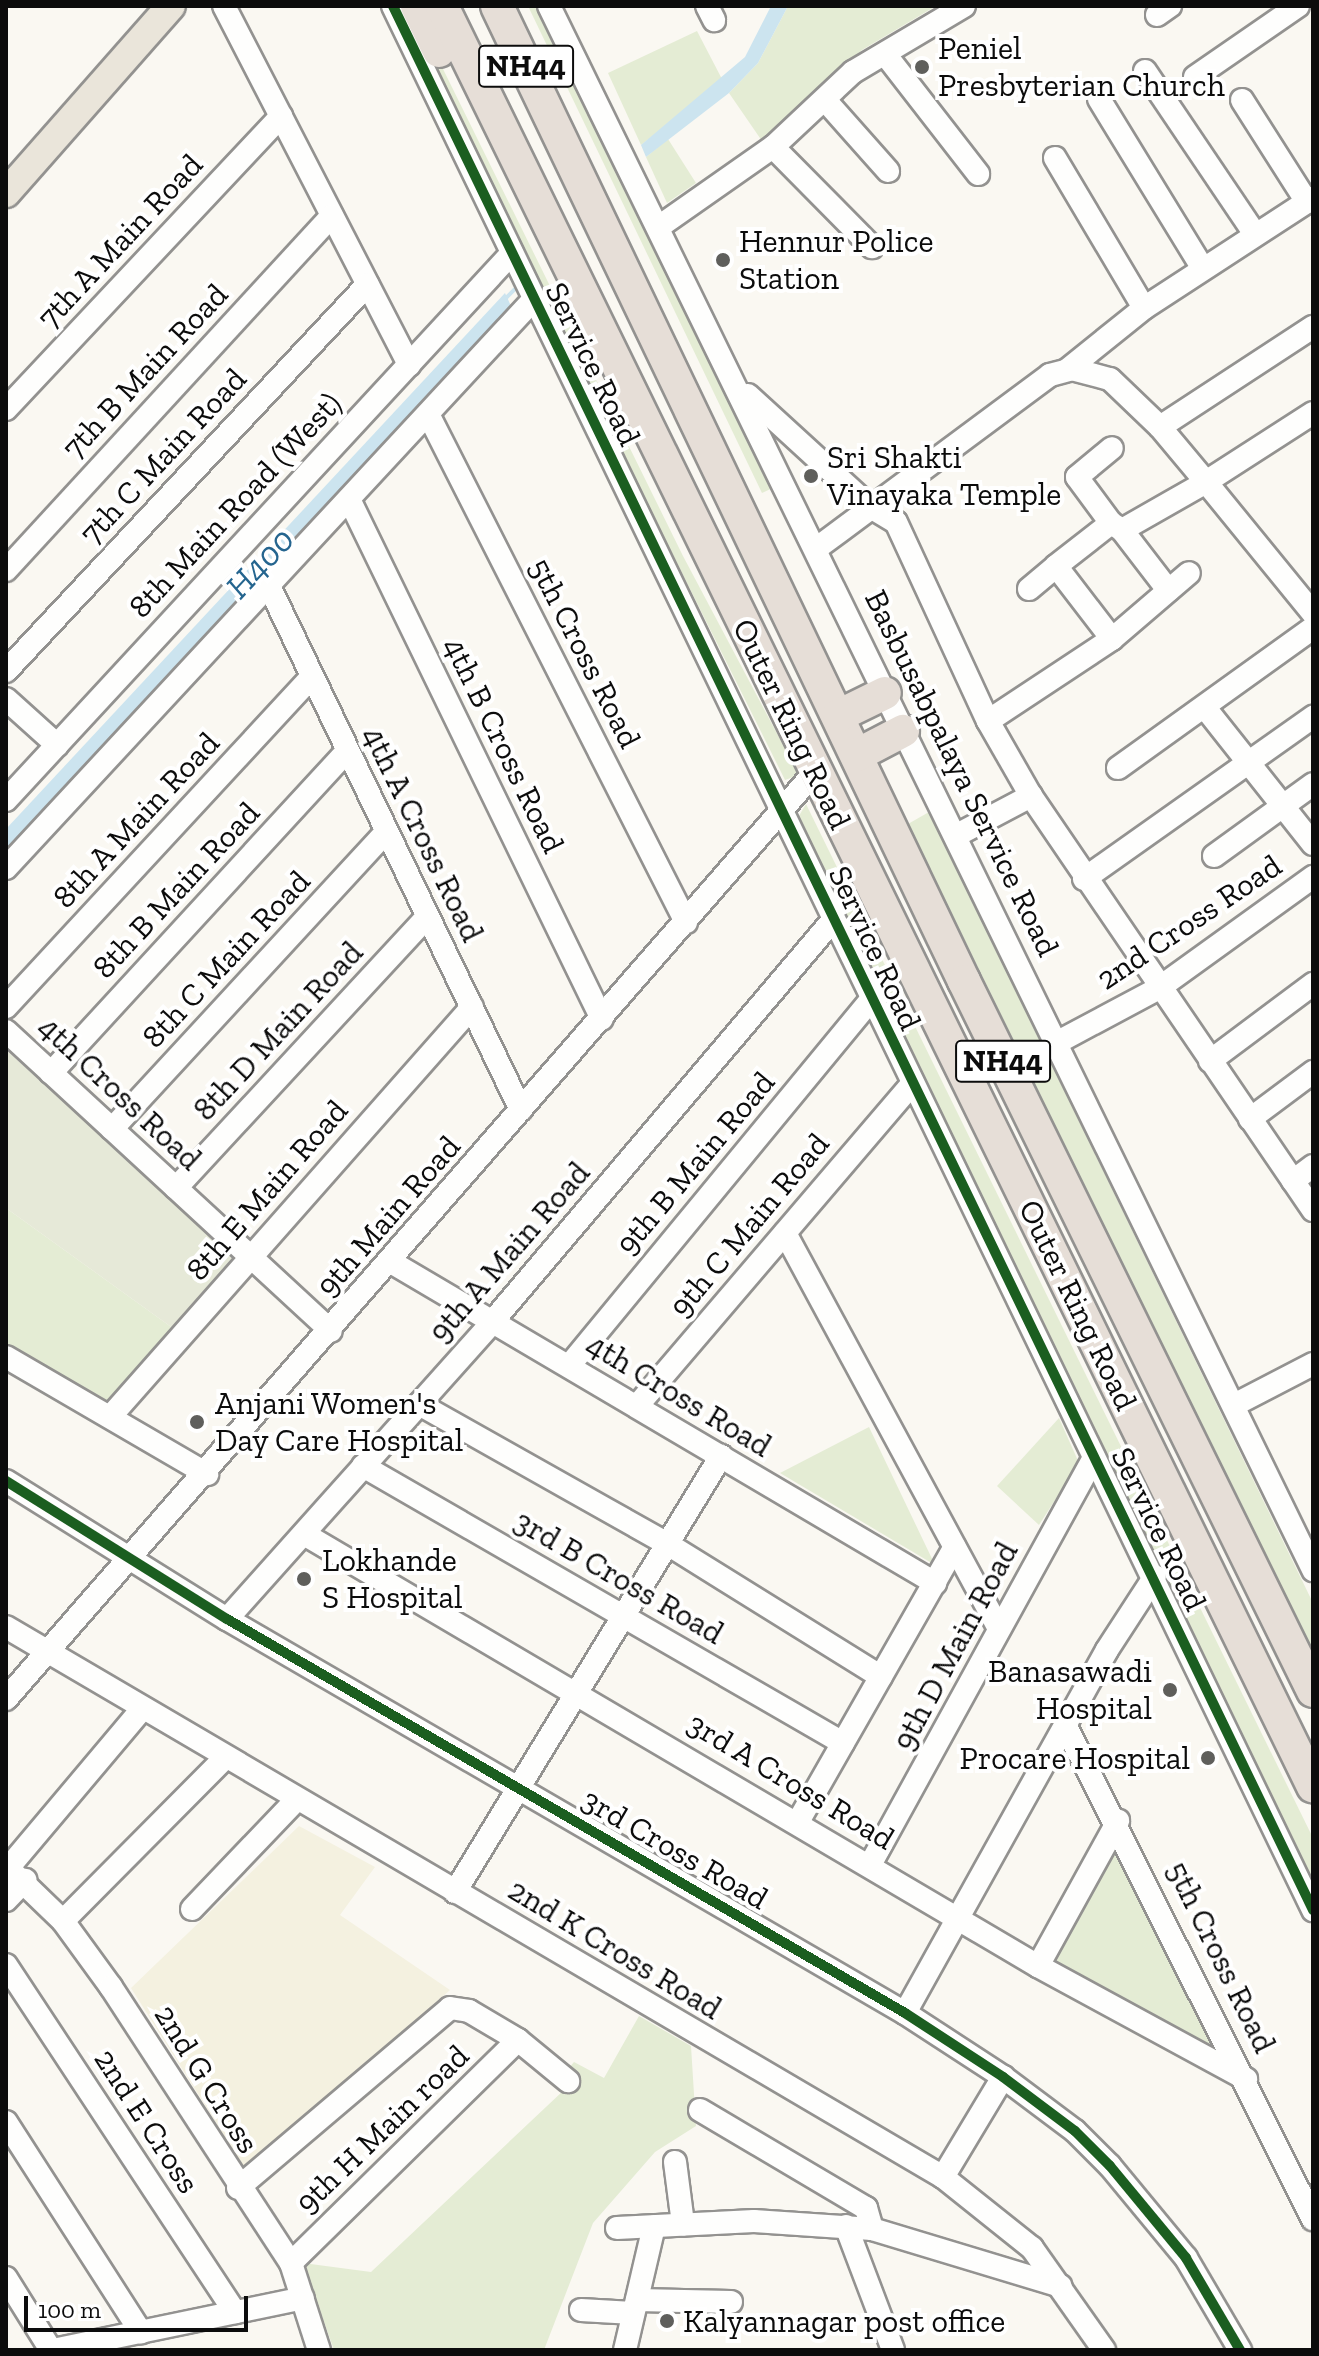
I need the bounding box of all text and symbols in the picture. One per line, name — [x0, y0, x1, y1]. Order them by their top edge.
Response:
place label: Peniel Presbyterian Church — [938, 30, 1225, 105]
road number: NH44 — [478, 40, 574, 92]
marker: Peniel Presbyterian Church — [913, 58, 931, 76]
street label: 7th A Main Road — [29, 145, 211, 337]
place label: Hennur Police Station — [739, 223, 934, 298]
marker: Hennur Police Station — [714, 251, 732, 269]
street label: 7th B Main Road — [54, 275, 236, 467]
street label: Service Road — [537, 276, 649, 452]
street label: 7th C Main Road — [72, 360, 254, 552]
street label: 8th Main Road (West) — [121, 384, 349, 626]
place label: Sri Shakti Vinayaka Temple — [827, 439, 1062, 514]
marker: Sri Shakti Vinayaka Temple — [802, 467, 820, 485]
water label: H400 — [217, 519, 303, 607]
street label: 5th Cross Road — [521, 552, 649, 754]
street label: Basbusabpalaya Service Road — [857, 584, 1067, 962]
street label: Outer Ring Road — [724, 612, 860, 836]
street label: 4th B Cross Road — [435, 631, 573, 859]
street label: 4th A Cross Road — [354, 719, 492, 949]
street label: 8th A Main Road — [44, 723, 228, 917]
street label: 8th B Main Road — [84, 794, 268, 986]
street label: 2nd Cross Road — [1089, 846, 1289, 998]
street label: Service Road — [820, 860, 930, 1036]
street label: 8th C Main Road — [134, 862, 318, 1056]
street label: 8th D Main Road — [185, 934, 371, 1128]
street label: 4th Cross Road — [31, 1008, 209, 1178]
road number: NH44 — [955, 1035, 1051, 1087]
street label: 9th B Main Road — [607, 1064, 783, 1262]
street label: 8th E Main Road — [178, 1092, 356, 1288]
street label: 9th C Main Road — [661, 1125, 837, 1325]
street label: 9th Main Road — [308, 1128, 468, 1304]
street label: 9th A Main Road — [419, 1153, 599, 1351]
street label: Outer Ring Road — [1010, 1193, 1146, 1417]
street label: 4th Cross Road — [580, 1325, 778, 1465]
place label: Anjani Women's Day Care Hospital — [215, 1385, 464, 1460]
marker: Anjani Women's Day Care Hospital — [186, 1411, 208, 1433]
street label: Service Road — [1103, 1441, 1215, 1617]
street label: 3rd B Cross Road — [508, 1502, 730, 1652]
street label: 9th D Main Road — [884, 1535, 1026, 1757]
place label: Lokhande S Hospital — [322, 1542, 463, 1617]
marker: Lokhande S Hospital — [293, 1568, 315, 1590]
place label: Banasawadi Hospital — [988, 1653, 1152, 1728]
marker: Banasawadi Hospital — [1159, 1679, 1181, 1701]
street label: 3rd A Cross Road — [680, 1704, 902, 1858]
place label: Procare Hospital — [960, 1739, 1190, 1777]
marker: Procare Hospital — [1197, 1747, 1219, 1769]
street label: 3rd Cross Road — [575, 1780, 775, 1918]
street label: 5th Cross Road — [1158, 1855, 1284, 2059]
street label: 2nd K Cross Road — [501, 1870, 729, 2028]
street label: 2nd G Cross — [146, 1998, 268, 2160]
street label: 9th H Main road — [287, 2037, 477, 2221]
street label: 2nd E Cross — [86, 2042, 208, 2200]
scale bar — [28, 2280, 252, 2330]
text: 100 m — [38, 2295, 101, 2324]
place label: Kalyannagar post office — [683, 2302, 1006, 2340]
marker: Kalyannagar post office — [658, 2312, 676, 2330]

